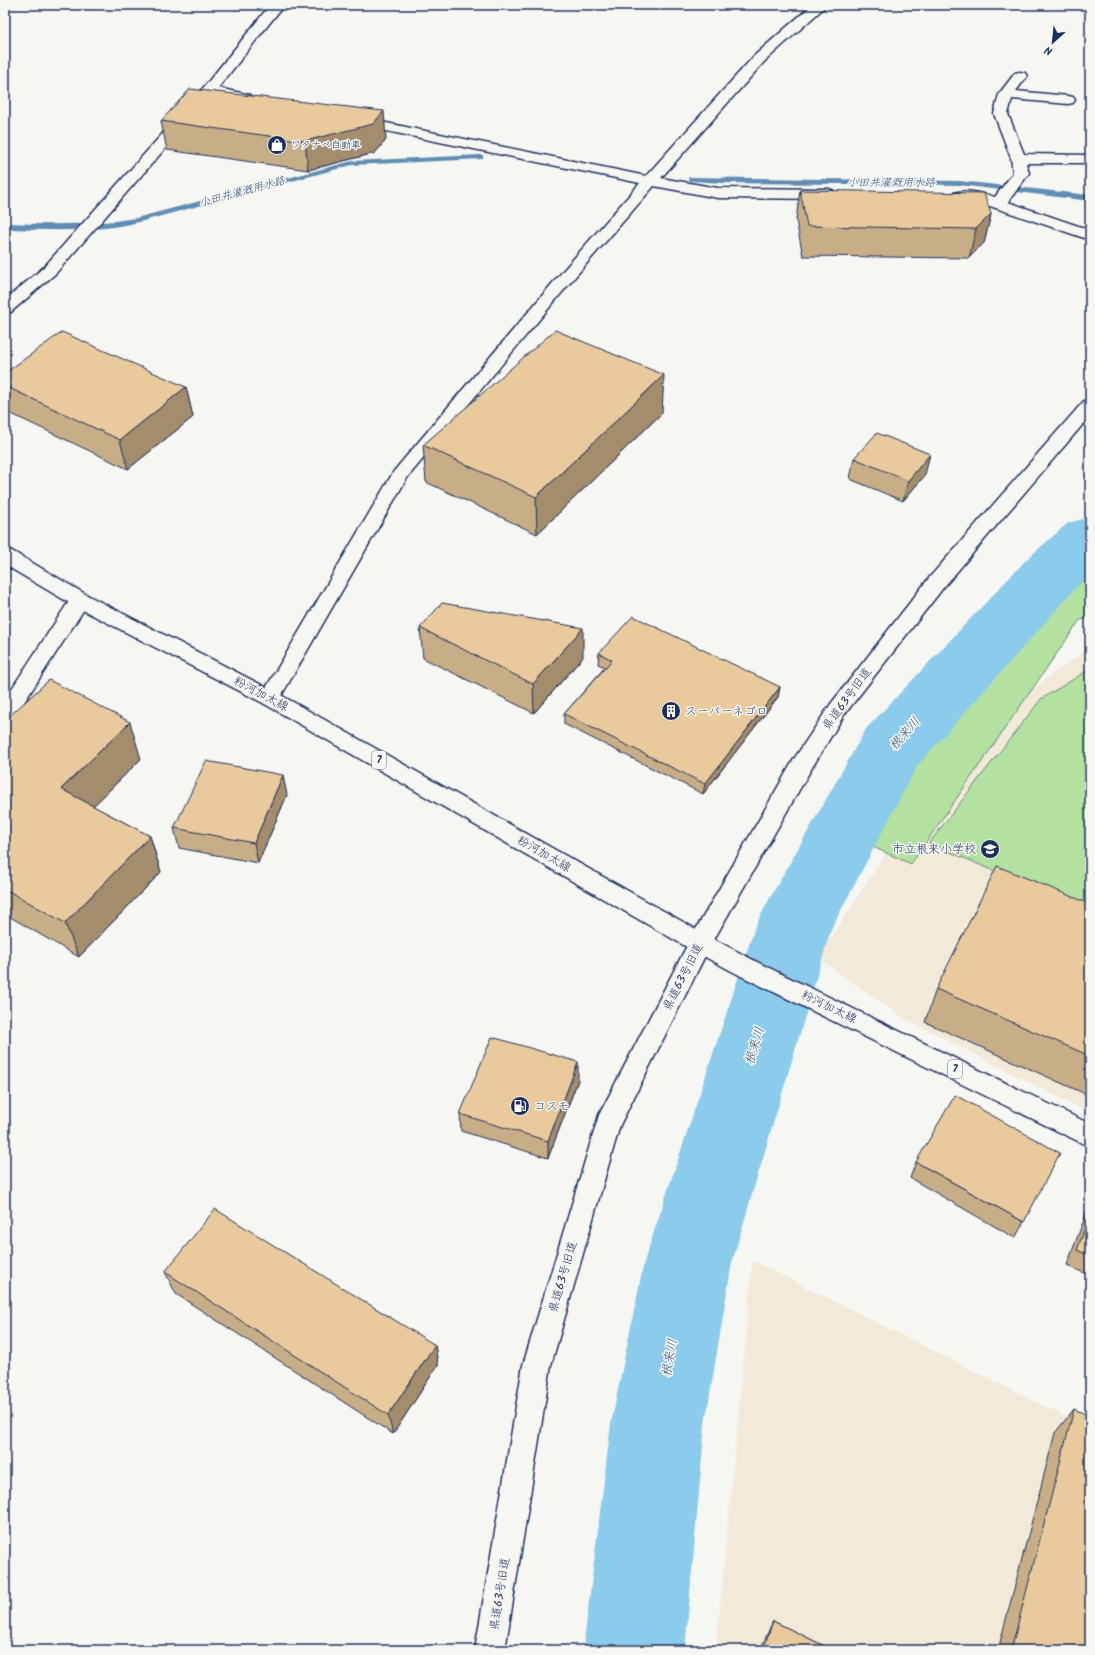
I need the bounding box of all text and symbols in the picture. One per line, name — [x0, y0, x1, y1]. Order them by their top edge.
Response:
north arrow — [1033, 22, 1073, 62]
text: N — [1042, 40, 1056, 60]
shop icon: ワタナベ自動車 — [266, 134, 288, 156]
place label: ワタナベ自動車 — [291, 137, 361, 153]
water label: 小田井灌漑用水路 — [197, 172, 288, 212]
water label: 小田井灌漑用水路 — [847, 174, 936, 192]
street label: 県道63号旧道 — [818, 664, 876, 734]
street label: 粉河加太線 — [230, 672, 292, 716]
building icon: スーパーネゴロ — [660, 700, 682, 722]
place label: スーパーネゴロ — [685, 702, 768, 721]
water label: 根来川 — [884, 712, 926, 756]
road number: 7 — [372, 751, 386, 769]
street label: 粉河加太線 — [513, 831, 575, 877]
school or university icon: 市立根来小学校 — [979, 838, 1001, 860]
place label: 市立根来小学校 — [892, 840, 976, 859]
street label: 県道63号旧道 — [658, 940, 708, 1014]
street label: 粉河加太線 — [798, 985, 860, 1029]
water label: 根来川 — [739, 1024, 771, 1068]
road number: 7 — [948, 1060, 962, 1078]
fuel station icon: コスモ — [509, 1095, 531, 1117]
place label: コスモ — [534, 1097, 570, 1116]
street label: 県道63号旧道 — [544, 1239, 582, 1315]
water label: 根来川 — [656, 1337, 684, 1379]
street label: 県道63号旧道 — [485, 1556, 515, 1632]

